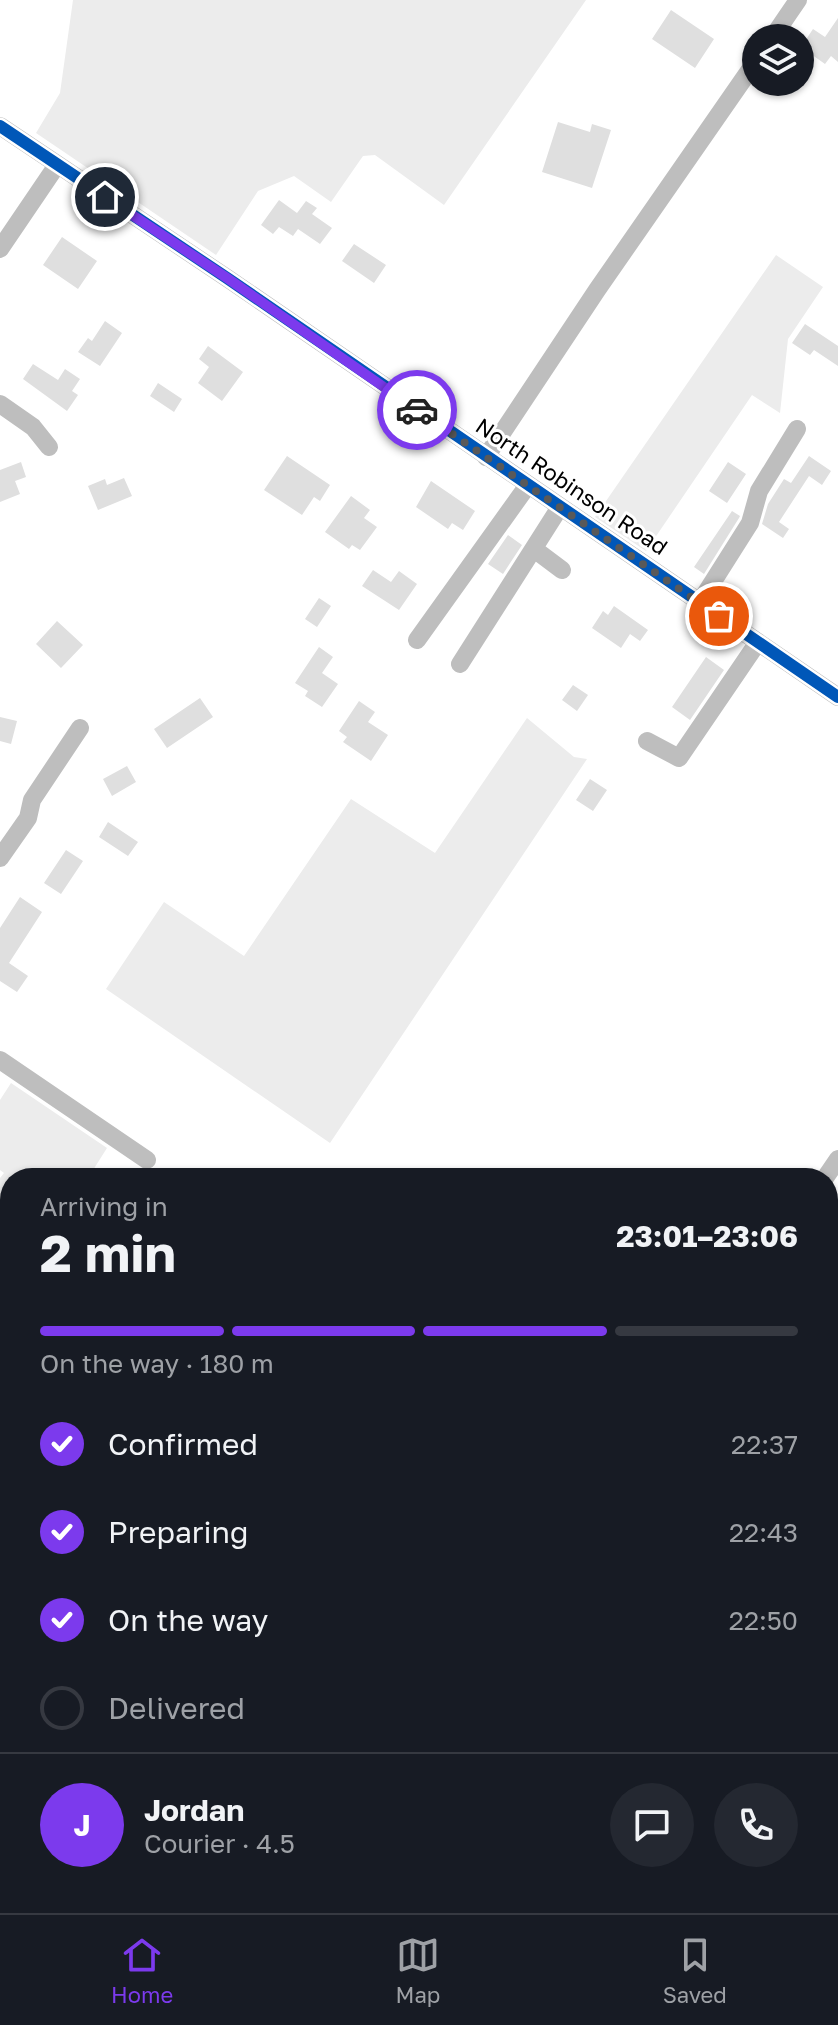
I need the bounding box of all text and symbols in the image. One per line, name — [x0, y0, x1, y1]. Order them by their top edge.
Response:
map controls — [742, 24, 814, 96]
button: layers — [742, 24, 814, 96]
pin — [71, 163, 139, 231]
icon: home — [83, 175, 127, 219]
courier — [377, 370, 457, 450]
icon: car — [395, 388, 439, 432]
street label: North Robinson Road — [471, 412, 673, 560]
pin — [685, 582, 753, 650]
icon: bag — [697, 594, 741, 638]
text: Arriving in — [40, 1191, 168, 1222]
text: 23:01–23:06 — [616, 1218, 798, 1254]
text: 2 min — [40, 1221, 176, 1283]
text: On the way · 180 m — [40, 1348, 274, 1379]
icon: check — [40, 1422, 84, 1466]
text: Confirmed — [108, 1426, 258, 1462]
text: 22:37 — [731, 1429, 798, 1460]
icon: check — [40, 1510, 84, 1554]
text: Preparing — [108, 1514, 249, 1550]
text: 22:43 — [729, 1517, 798, 1548]
icon: check — [40, 1598, 84, 1642]
text: On the way — [108, 1602, 268, 1638]
text: 22:50 — [729, 1605, 798, 1636]
text: Delivered — [108, 1690, 245, 1726]
button: chat — [610, 1783, 694, 1867]
button: phone — [714, 1783, 798, 1867]
text: Jordan — [144, 1792, 244, 1828]
text: J — [73, 1807, 91, 1843]
text: Courier · 4.5 — [144, 1828, 295, 1859]
tab: Home — [111, 1933, 173, 2008]
tab: Map — [396, 1933, 440, 2008]
tab: Saved — [663, 1933, 727, 2008]

